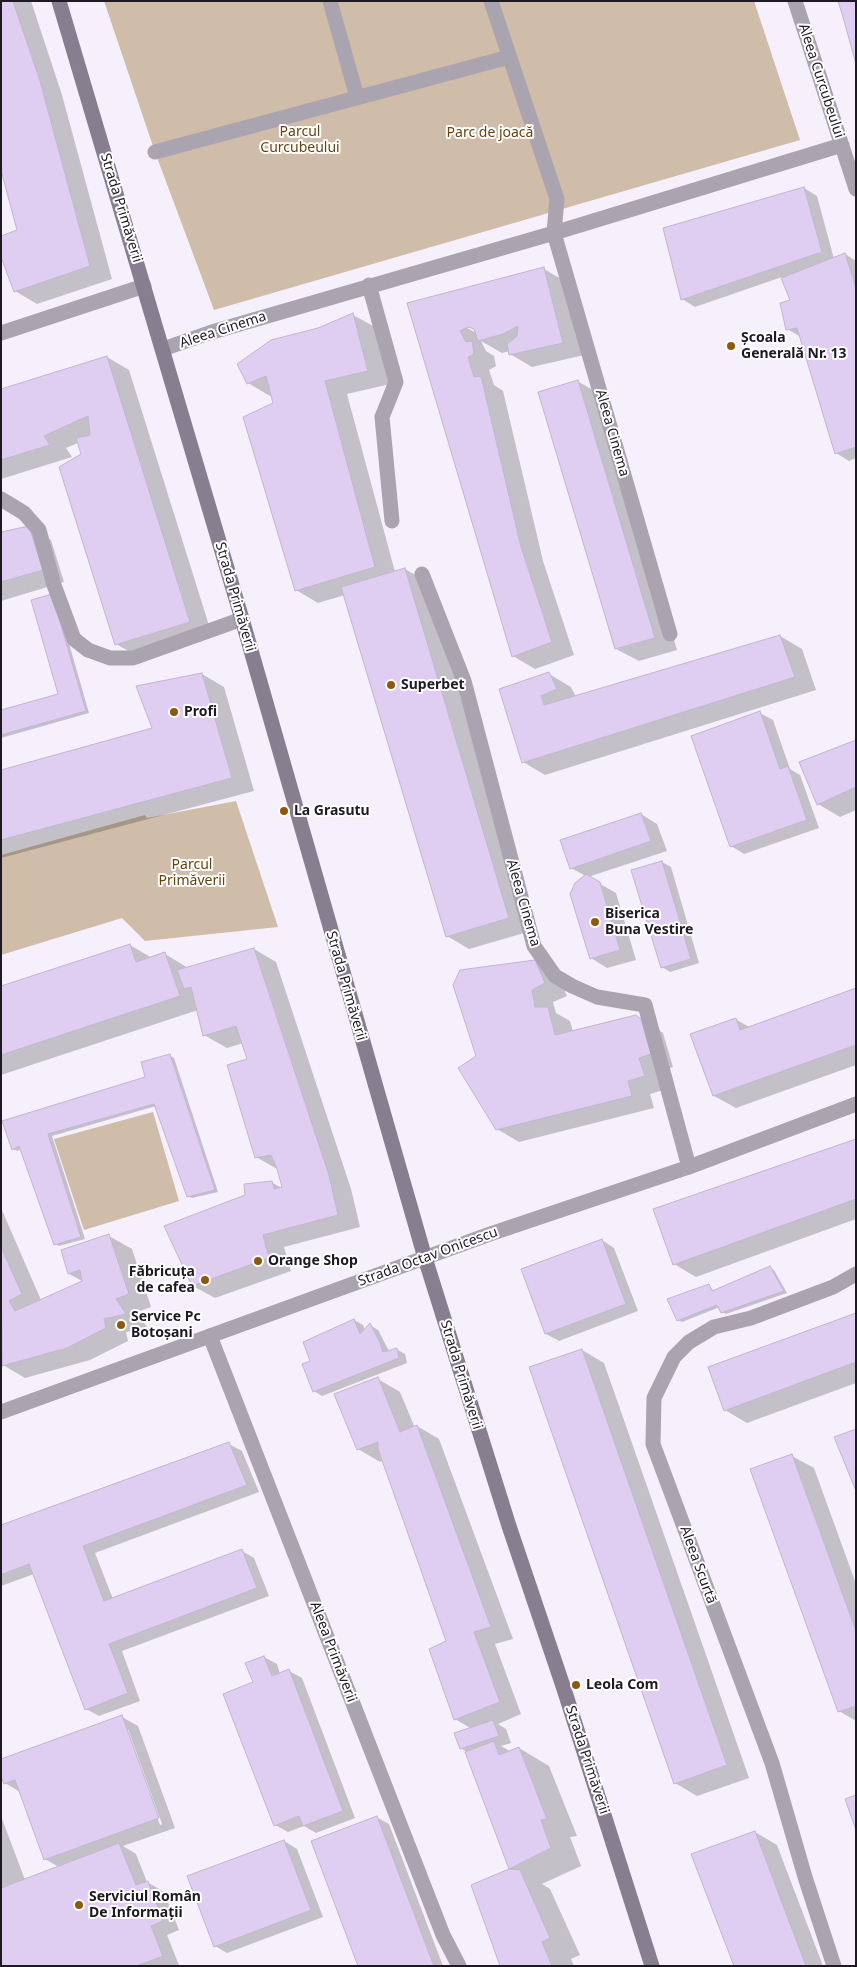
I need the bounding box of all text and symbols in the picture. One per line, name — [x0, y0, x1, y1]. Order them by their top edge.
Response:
street label: Aleea Curcubeului — [795, 22, 847, 140]
park label: Parcul Curcubeului — [260, 124, 340, 156]
park label: Parc de joacă — [447, 125, 533, 141]
street label: Strada Primăverii — [96, 152, 146, 264]
street label: Aleea Cinema — [178, 308, 268, 352]
place label: Școala Generală Nr. 13 — [741, 330, 847, 362]
marker: Școala Generală Nr. 13 — [725, 340, 737, 352]
street label: Aleea Cinema — [592, 388, 632, 478]
street label: Strada Primăverii — [211, 540, 259, 654]
place label: Superbet — [401, 677, 465, 693]
marker: Superbet — [385, 679, 397, 691]
place label: Profi — [184, 704, 217, 720]
marker: Profi — [168, 706, 180, 718]
place label: La Grasutu — [294, 803, 370, 819]
marker: La Grasutu — [278, 805, 290, 817]
park label: Parcul Primăverii — [159, 857, 225, 890]
street label: Aleea Cinema — [503, 858, 543, 948]
place label: Biserica Buna Vestire — [605, 906, 693, 939]
marker: Biserica Buna Vestire — [589, 916, 601, 928]
street label: Strada Primăverii — [322, 929, 370, 1043]
street label: Strada Octav Onicescu — [356, 1224, 500, 1290]
place label: Orange Shop — [268, 1253, 358, 1269]
marker: Orange Shop — [252, 1255, 264, 1267]
place label: Făbricuța de cafea — [129, 1264, 195, 1296]
marker: Făbricuța de cafea — [199, 1274, 211, 1286]
place label: Service Pc Botoșani — [131, 1309, 201, 1341]
marker: Service Pc Botoșani — [115, 1319, 127, 1331]
street label: Strada Primăverii — [436, 1319, 486, 1431]
street label: Aleea Scurtă — [676, 1524, 720, 1606]
street label: Aleea Primăverii — [306, 1599, 360, 1705]
place label: Leola Com — [586, 1677, 659, 1693]
marker: Leola Com — [570, 1679, 582, 1691]
street label: Strada Primăverii — [562, 1704, 612, 1816]
place label: Serviciul Român De Informații — [89, 1889, 201, 1921]
marker: Serviciul Român De Informații — [73, 1899, 85, 1911]

